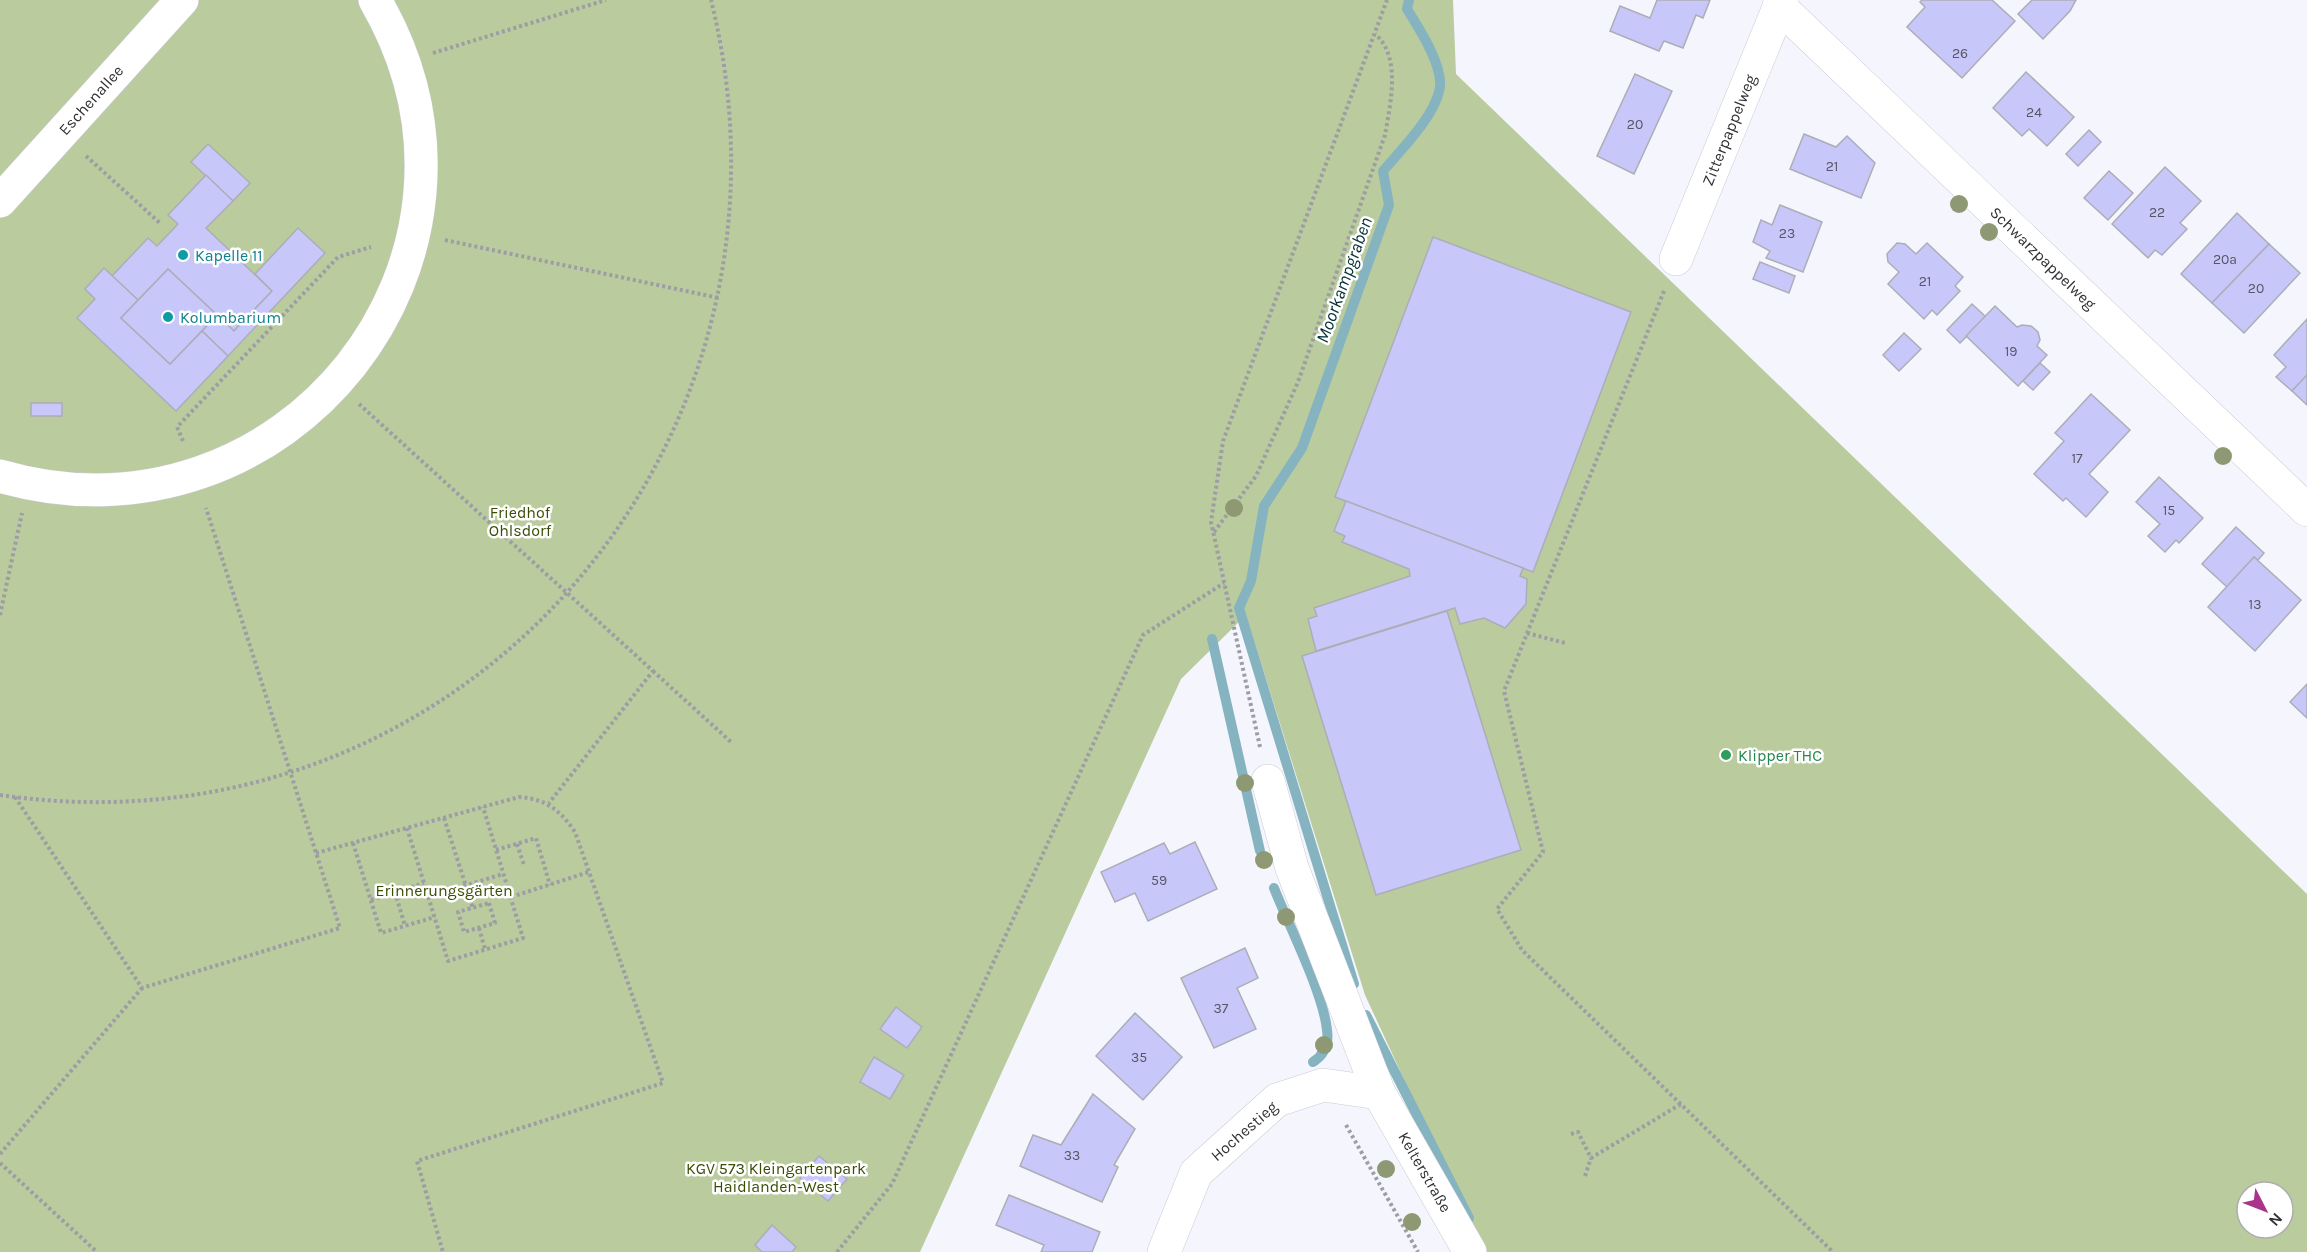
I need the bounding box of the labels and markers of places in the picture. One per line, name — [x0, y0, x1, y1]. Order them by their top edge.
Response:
place label: Kapelle 11 — [195, 246, 263, 265]
marker: Kapelle 11 — [176, 248, 190, 262]
place label: Kolumbarium — [180, 308, 281, 327]
marker: Kolumbarium — [161, 310, 175, 324]
place label: Klipper THC — [1738, 746, 1822, 765]
marker: Klipper THC — [1719, 748, 1733, 762]

